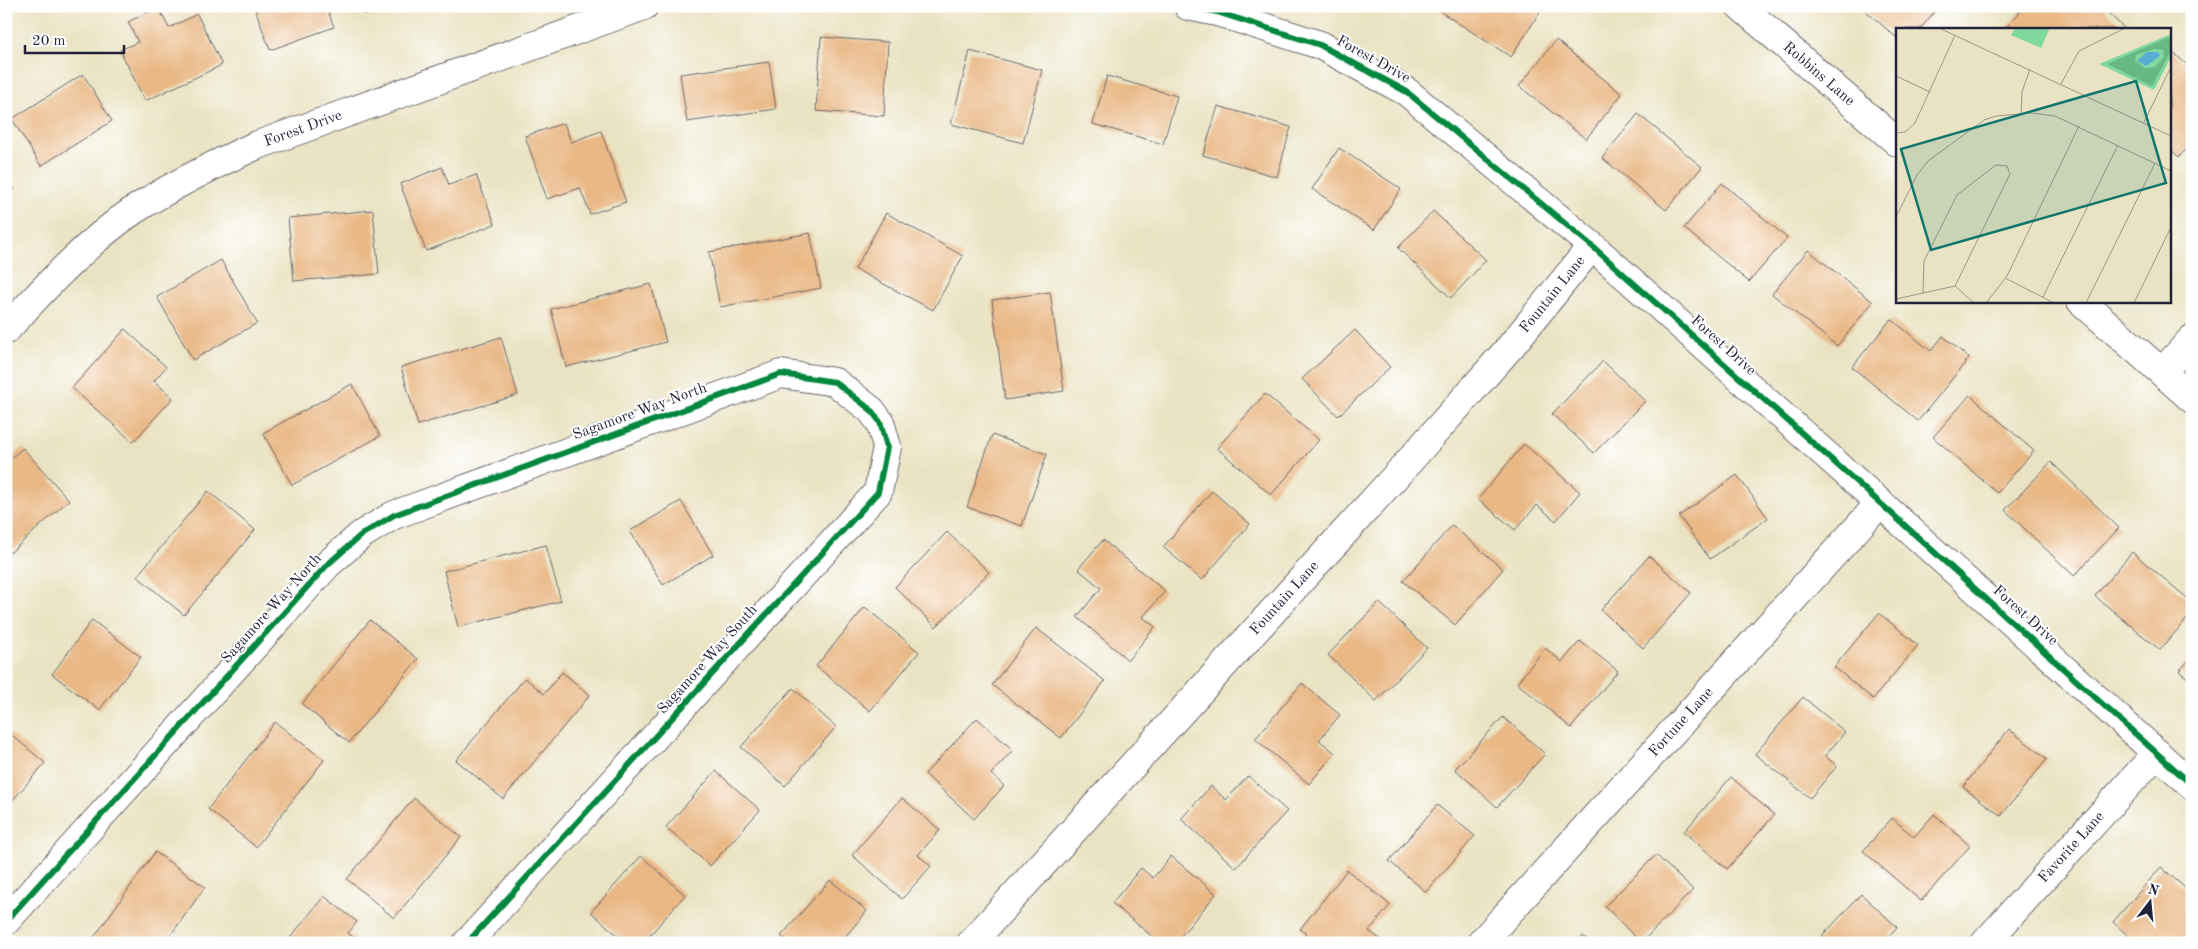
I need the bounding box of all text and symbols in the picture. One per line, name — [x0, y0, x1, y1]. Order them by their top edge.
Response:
scale bar — [25, 22, 124, 54]
inset map — [1896, 28, 2170, 302]
text: 20 m — [32, 34, 66, 49]
street label: Forest Drive — [1334, 34, 1412, 86]
street label: Robbins Lane — [1780, 39, 1857, 109]
street label: Forest Drive — [262, 108, 344, 150]
street label: Fountain Lane — [1517, 253, 1588, 336]
street label: Forest Drive — [1688, 313, 1758, 379]
street label: Sagamore Way North — [571, 381, 709, 443]
street label: Sagamore Way North — [219, 551, 325, 667]
street label: Fountain Lane — [1247, 558, 1322, 638]
street label: Forest Drive — [1990, 583, 2060, 649]
street label: Sagamore Way South — [655, 603, 761, 717]
street label: Fortune Lane — [1646, 685, 1716, 760]
street label: Favorite Lane — [2036, 809, 2107, 886]
north arrow — [2126, 876, 2176, 926]
text: N — [2146, 882, 2161, 899]

